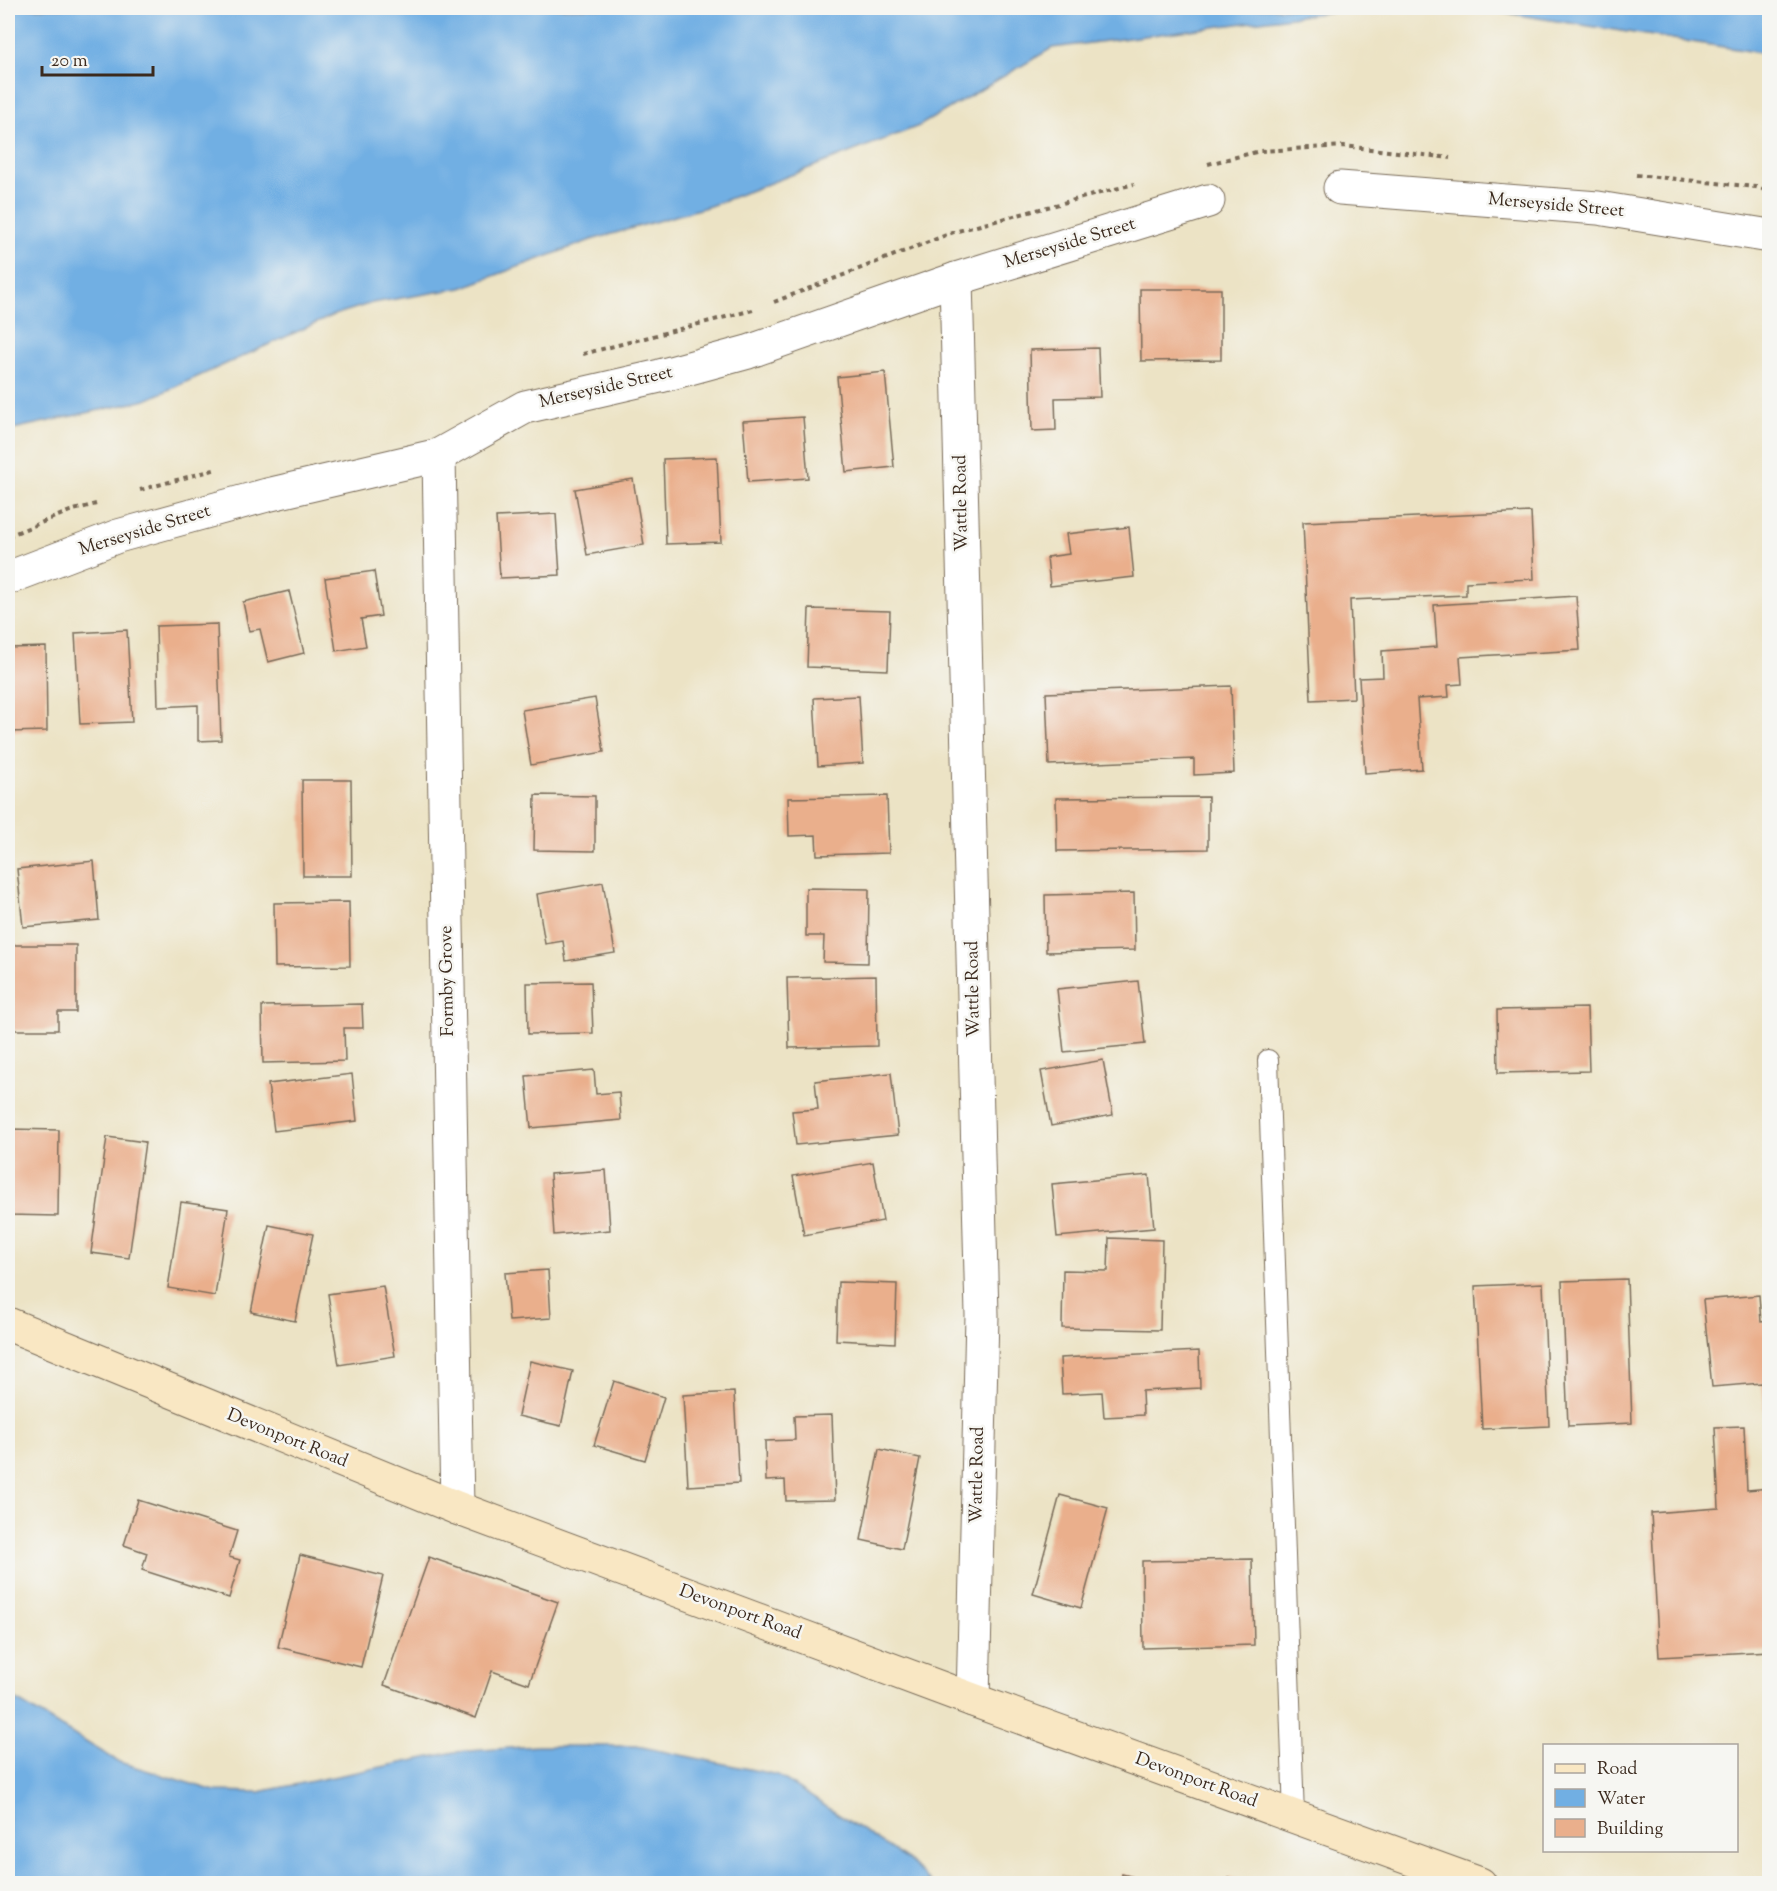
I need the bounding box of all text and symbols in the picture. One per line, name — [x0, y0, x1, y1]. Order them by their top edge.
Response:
scale bar — [42, 39, 153, 77]
text: 20 m — [51, 49, 88, 75]
street label: Merseyside Street — [1487, 187, 1625, 225]
street label: Merseyside Street — [1001, 212, 1139, 276]
street label: Merseyside Street — [537, 360, 675, 416]
street label: Wattle Road — [948, 454, 976, 552]
street label: Merseyside Street — [76, 499, 214, 563]
street label: Formby Grove — [434, 925, 462, 1037]
street label: Wattle Road — [960, 940, 988, 1038]
street label: Devonport Road — [223, 1403, 351, 1475]
street label: Wattle Road — [964, 1426, 992, 1524]
street label: Devonport Road — [675, 1579, 805, 1647]
legend — [1543, 1744, 1738, 1852]
street label: Devonport Road — [1131, 1747, 1261, 1815]
text: Road — [1597, 1757, 1637, 1783]
text: Water — [1597, 1787, 1646, 1813]
text: Building — [1597, 1817, 1663, 1843]

